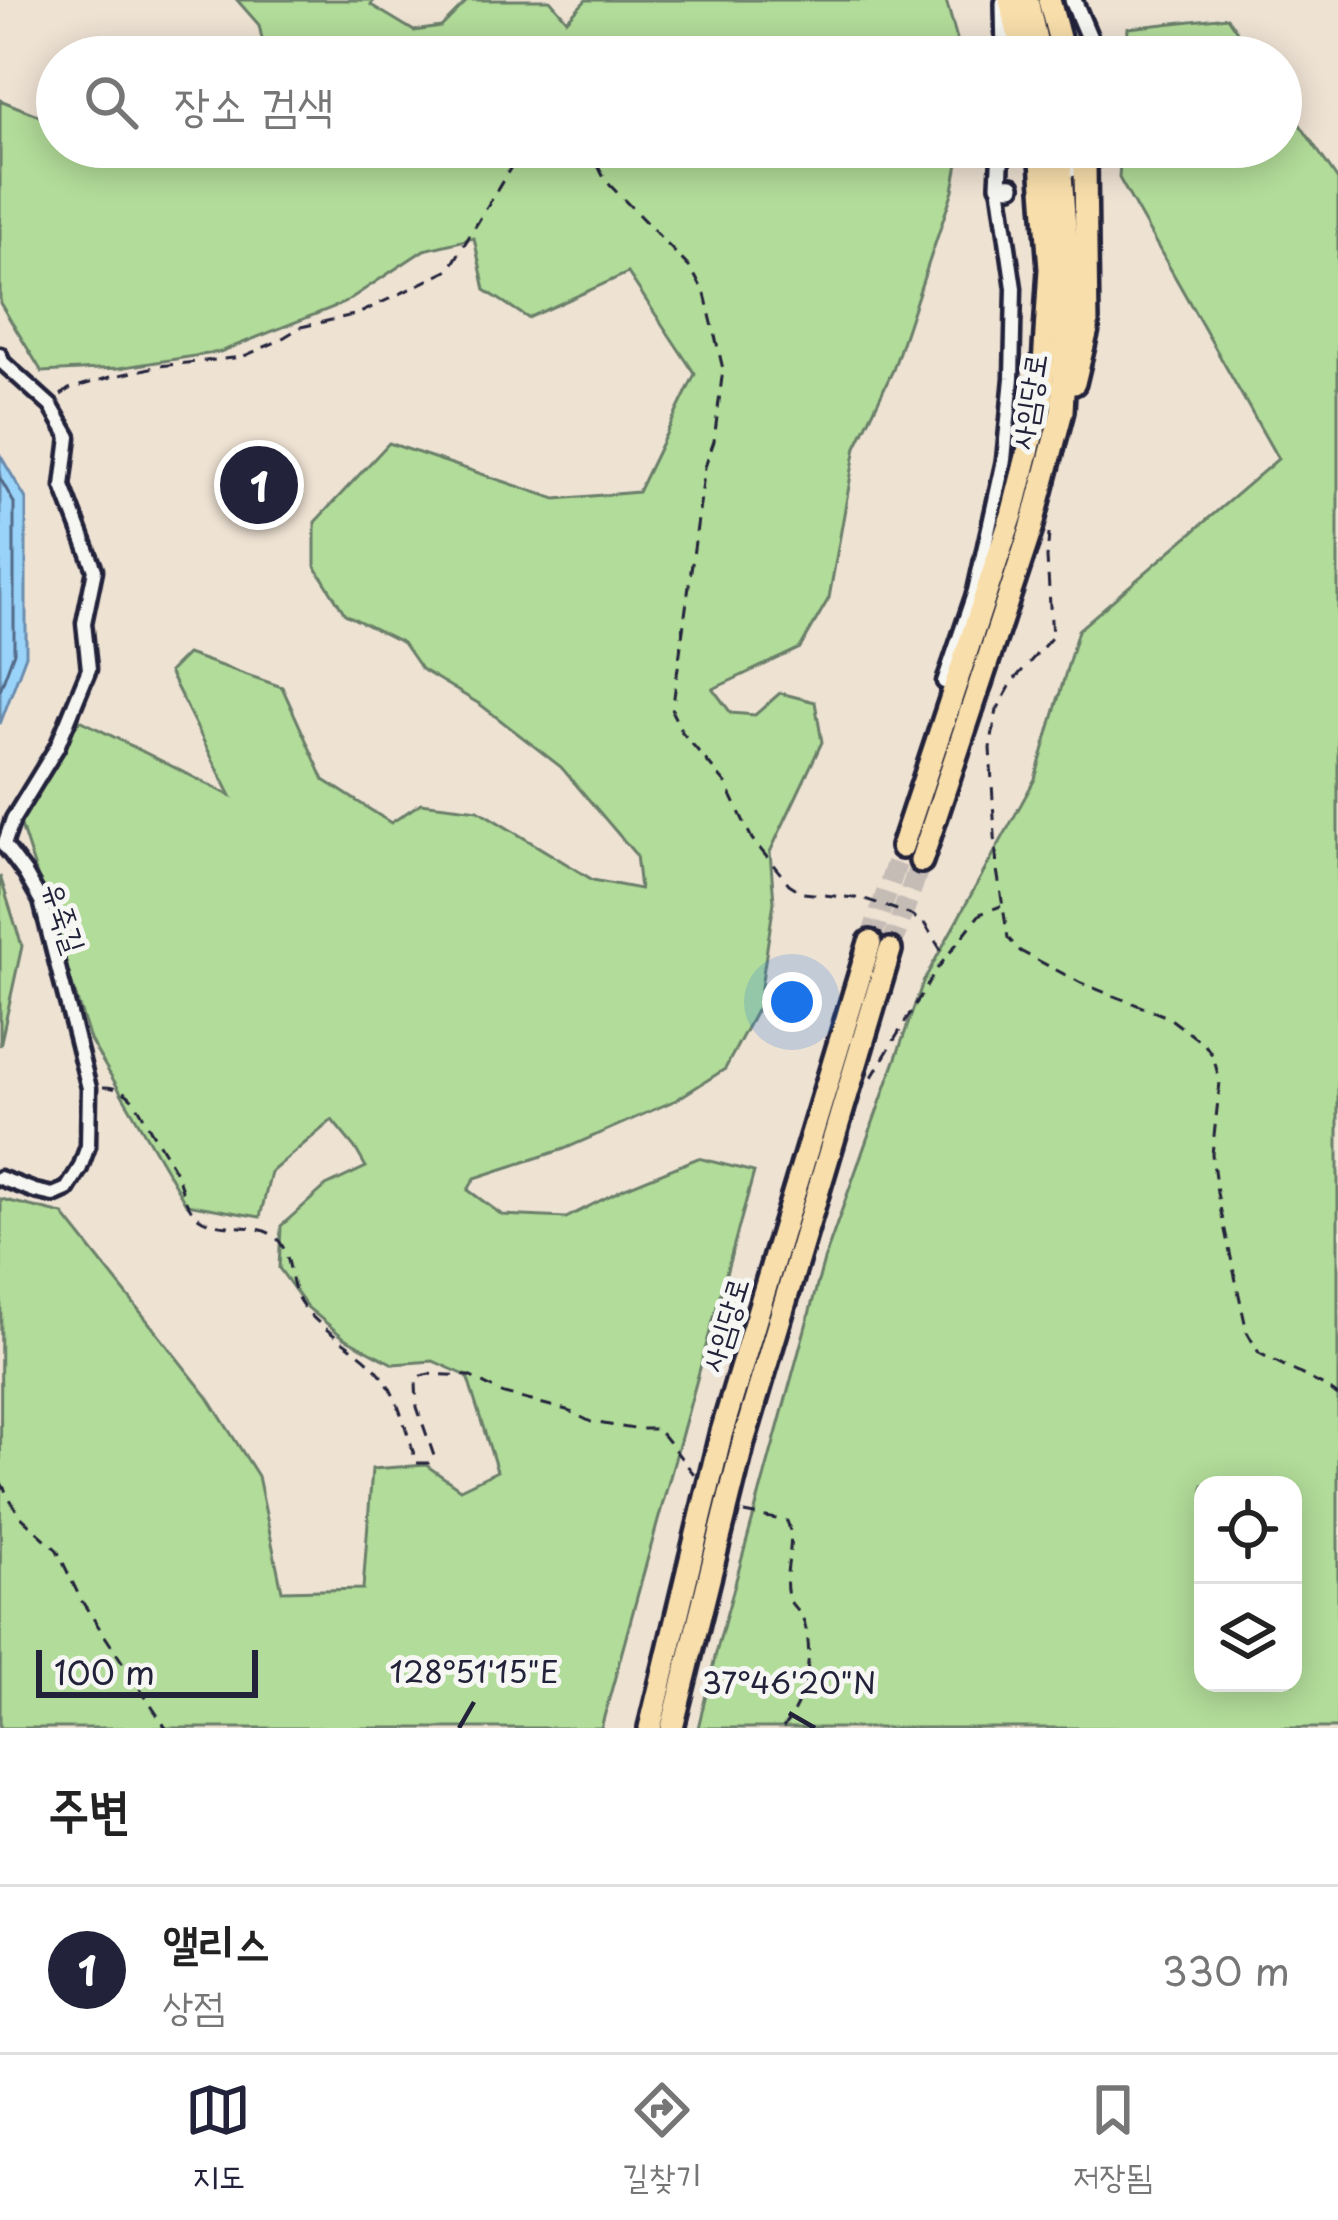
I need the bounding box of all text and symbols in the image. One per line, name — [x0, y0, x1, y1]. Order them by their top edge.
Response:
search box — [36, 36, 1302, 168]
text: 장소 검색 — [174, 68, 333, 136]
icon: search — [78, 69, 144, 135]
street label: 사임당로 — [997, 350, 1057, 452]
pin: 1 — [220, 440, 298, 530]
street label: 유죽길 — [33, 875, 99, 959]
your location — [762, 972, 822, 1032]
street label: 사임당로 — [687, 1271, 759, 1377]
map controls — [1194, 1476, 1302, 1692]
button: locate — [1194, 1476, 1302, 1584]
button: layers — [1194, 1584, 1302, 1692]
scale bar — [36, 1644, 258, 1697]
text: 100 m — [54, 1646, 155, 1696]
text: 128°51'15"E — [390, 1648, 559, 1693]
text: 37°46'20"N — [702, 1659, 876, 1704]
text: 주변 — [48, 1768, 130, 1845]
text: 앨리스 — [162, 1906, 271, 1974]
text: 1 — [78, 1940, 96, 1999]
text: 330 m — [1162, 1940, 1290, 1999]
text: 상점 — [162, 1974, 225, 2033]
tab: 지도 — [185, 2077, 251, 2199]
tab: 길찾기 — [622, 2077, 702, 2199]
tab: 저장됨 — [1073, 2077, 1153, 2199]

